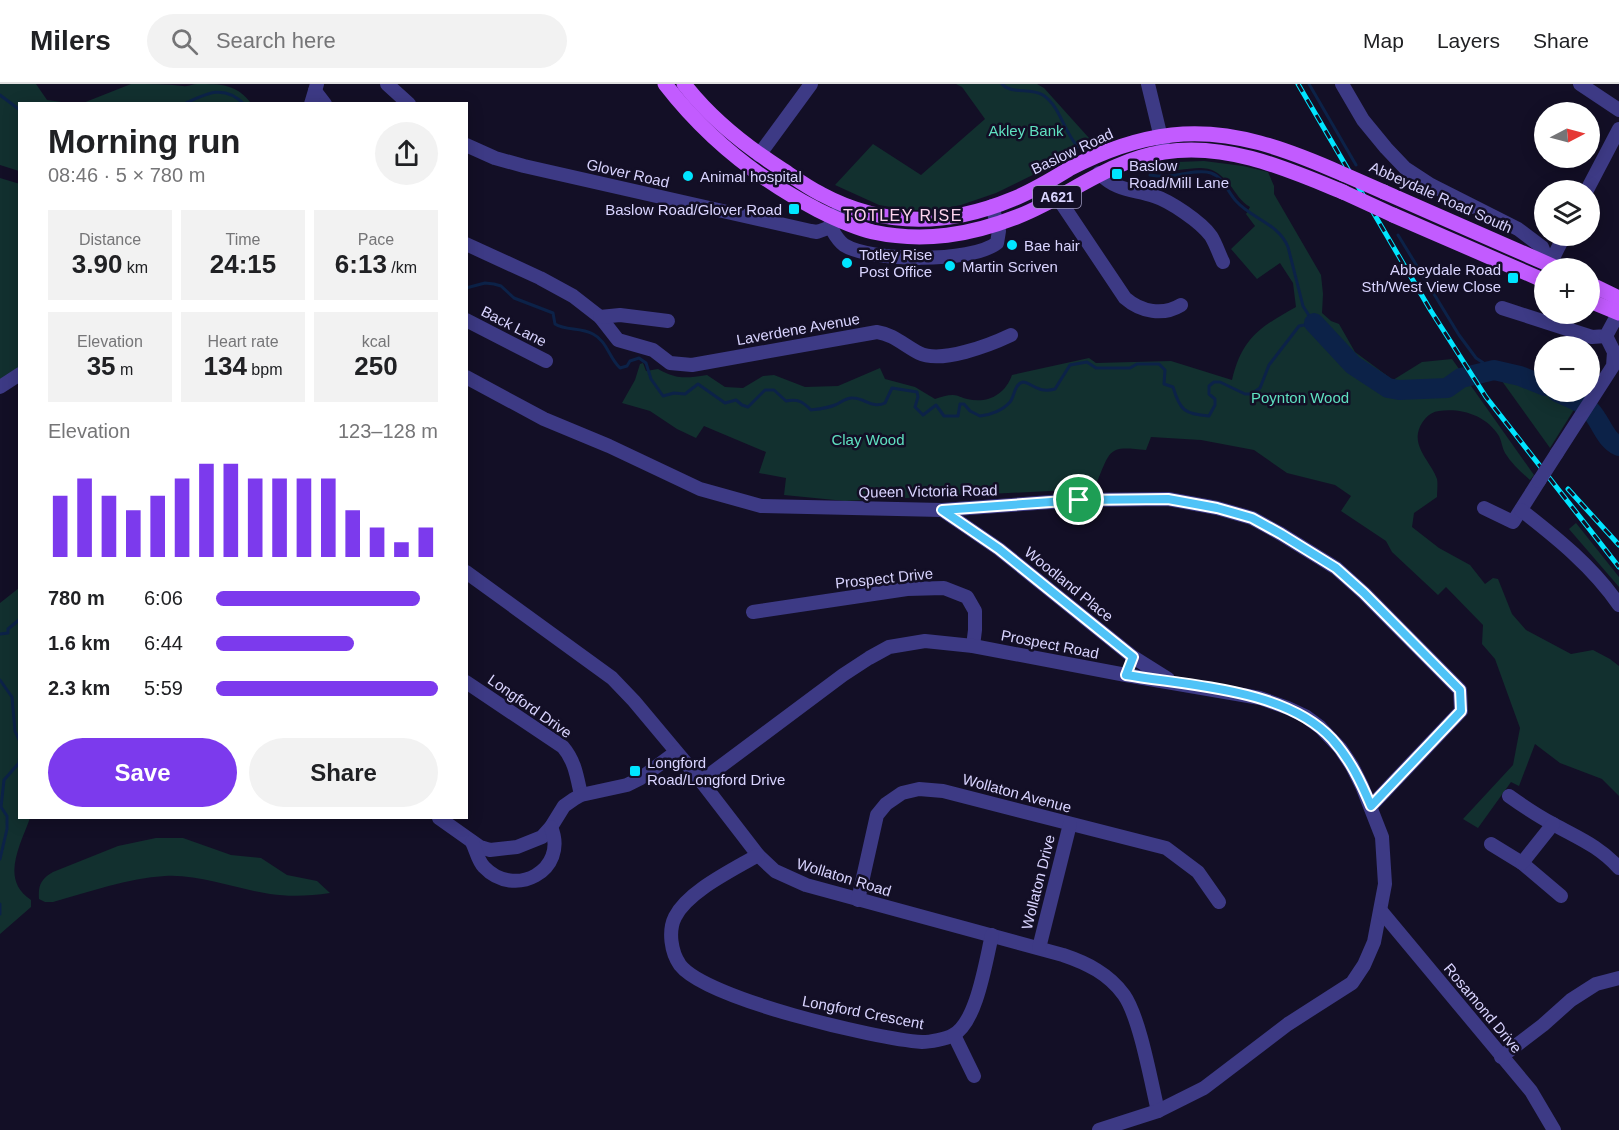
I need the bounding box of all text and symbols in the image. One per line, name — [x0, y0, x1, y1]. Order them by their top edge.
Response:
search box — [147, 14, 567, 68]
text: Milers — [30, 25, 111, 56]
icon: search — [168, 25, 201, 58]
text: Search here — [216, 28, 336, 53]
text: Map — [1363, 29, 1404, 52]
text: Layers — [1437, 29, 1500, 52]
text: Share — [1533, 29, 1589, 52]
north arrow — [1534, 102, 1600, 168]
map controls — [1534, 102, 1600, 402]
button: share — [375, 122, 438, 185]
park label: Akley Bank — [988, 122, 1064, 139]
text: Morning run — [48, 123, 240, 160]
street label: Baslow Road — [1028, 125, 1116, 177]
street label: Glover Road — [585, 155, 671, 191]
place label: Baslow Road/Mill Lane — [1129, 157, 1229, 191]
street label: Abbeydale Road South — [1367, 158, 1515, 236]
text: 08:46 · 5 × 780 m — [48, 164, 205, 186]
marker: Baslow Road/Mill Lane — [1110, 167, 1124, 181]
place label: Animal hospital — [700, 168, 802, 185]
marker: Animal hospital — [681, 169, 695, 183]
button: layers — [1534, 180, 1600, 246]
road number: A621 — [1033, 186, 1081, 208]
place label: Baslow Road/Glover Road — [605, 201, 782, 218]
marker: Baslow Road/Glover Road — [787, 202, 801, 216]
district label: TOTLEY RISE — [843, 207, 963, 224]
text: Distance — [79, 231, 141, 248]
text: Time — [226, 231, 260, 248]
text: Pace — [358, 231, 394, 248]
place label: Bae hair — [1024, 237, 1080, 254]
marker: Bae hair — [1005, 238, 1019, 252]
place label: Totley Rise Post Office — [859, 246, 932, 280]
text: 3.90 — [72, 249, 122, 279]
text: 24:15 — [210, 249, 276, 279]
text: 6:13 — [335, 249, 387, 279]
marker: Totley Rise Post Office — [840, 256, 854, 270]
place label: Martin Scriven — [962, 258, 1058, 275]
button: + — [1534, 258, 1600, 324]
text: km — [122, 259, 148, 276]
text: /km — [387, 259, 417, 276]
marker: Martin Scriven — [943, 259, 957, 273]
place label: Abbeydale Road Sth/West View Close — [1361, 261, 1501, 295]
marker: Abbeydale Road Sth/West View Close — [1506, 271, 1520, 285]
street label: Back Lane — [479, 302, 549, 350]
street label: Laverdene Avenue — [735, 310, 861, 348]
text: Elevation — [77, 333, 143, 350]
text: Heart rate — [207, 333, 279, 350]
text: kcal — [362, 333, 390, 350]
button: − — [1534, 336, 1600, 402]
text: 35 — [87, 351, 116, 381]
text: 134 — [204, 351, 247, 381]
text: 250 — [354, 351, 398, 381]
text: m — [116, 361, 133, 378]
text: bpm — [247, 361, 282, 378]
park label: Poynton Wood — [1251, 389, 1349, 406]
text: Elevation — [48, 420, 130, 442]
text: 123–128 m — [338, 420, 438, 442]
park label: Clay Wood — [831, 431, 905, 448]
pin — [1053, 474, 1104, 525]
street label: Queen Victoria Road — [858, 481, 998, 501]
icon: arrive — [1062, 483, 1095, 516]
street label: Woodland Place — [1021, 543, 1117, 625]
street label: Prospect Drive — [834, 564, 934, 592]
text: 780 m — [48, 587, 105, 609]
text: 6:06 — [144, 587, 183, 609]
street label: Prospect Road — [1000, 626, 1100, 662]
text: 1.6 km — [48, 632, 110, 654]
text: 6:44 — [144, 632, 183, 654]
street label: Longford Drive — [485, 671, 575, 741]
text: 2.3 km — [48, 677, 110, 699]
text: 5:59 — [144, 677, 183, 699]
button: Save — [48, 738, 237, 807]
button: Share — [249, 738, 438, 807]
place label: Longford Road/Longford Drive — [647, 754, 785, 788]
marker: Longford Road/Longford Drive — [628, 764, 642, 778]
street label: Wollaton Avenue — [961, 770, 1073, 816]
street label: Wollaton Drive — [1018, 833, 1058, 931]
street label: Wollaton Road — [795, 855, 893, 899]
street label: Rosamond Drive — [1441, 960, 1525, 1056]
street label: Longford Crescent — [801, 992, 926, 1032]

